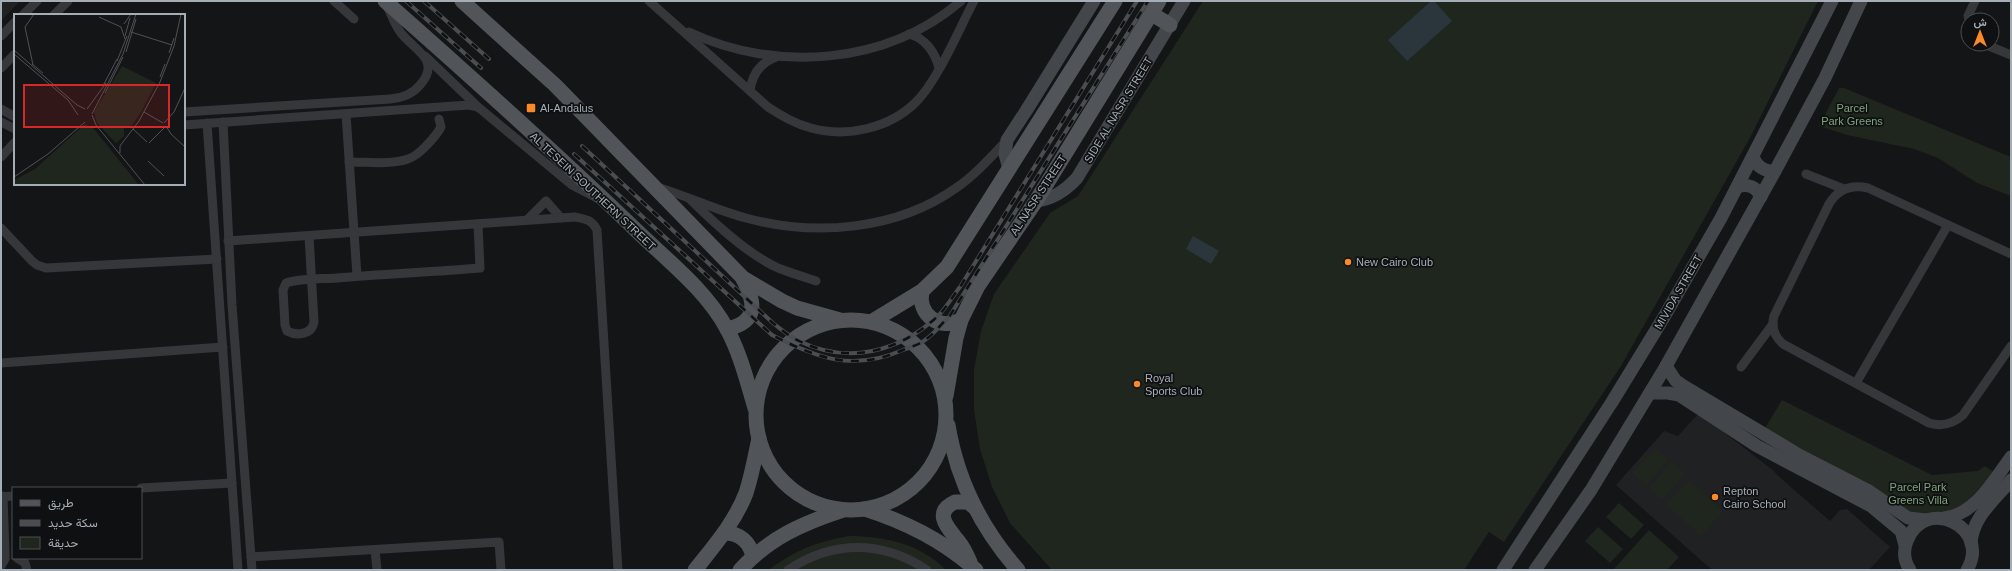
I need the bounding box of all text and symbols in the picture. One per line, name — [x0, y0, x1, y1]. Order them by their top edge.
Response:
north arrow — [1960, 12, 2000, 52]
inset map — [14, 14, 185, 185]
text: ش — [1973, 16, 1987, 29]
street label: SIDE AL NASR STREET — [1082, 55, 1155, 165]
marker: Al-Andalus — [525, 102, 537, 114]
place label: Al-Andalus — [540, 102, 594, 114]
park label: Parcel Park Greens — [1821, 102, 1883, 127]
street label: AL TESEIN SOUTHERN STREET — [528, 130, 658, 252]
street label: AL NASR STREET — [1008, 152, 1069, 237]
street label: MIVIDA STREET — [1652, 253, 1704, 331]
place label: New Cairo Club — [1356, 256, 1433, 268]
marker: New Cairo Club — [1343, 257, 1353, 267]
place label: Royal Sports Club — [1145, 372, 1202, 397]
marker: Royal Sports Club — [1132, 379, 1142, 389]
park label: Parcel Park Greens Villa — [1888, 481, 1949, 506]
place label: Repton Cairo School — [1723, 485, 1786, 510]
legend — [12, 487, 142, 559]
marker: Repton Cairo School — [1710, 492, 1720, 502]
text: طريق — [48, 496, 74, 511]
text: سكة حديد — [48, 516, 98, 530]
text: حديقة — [48, 536, 78, 550]

